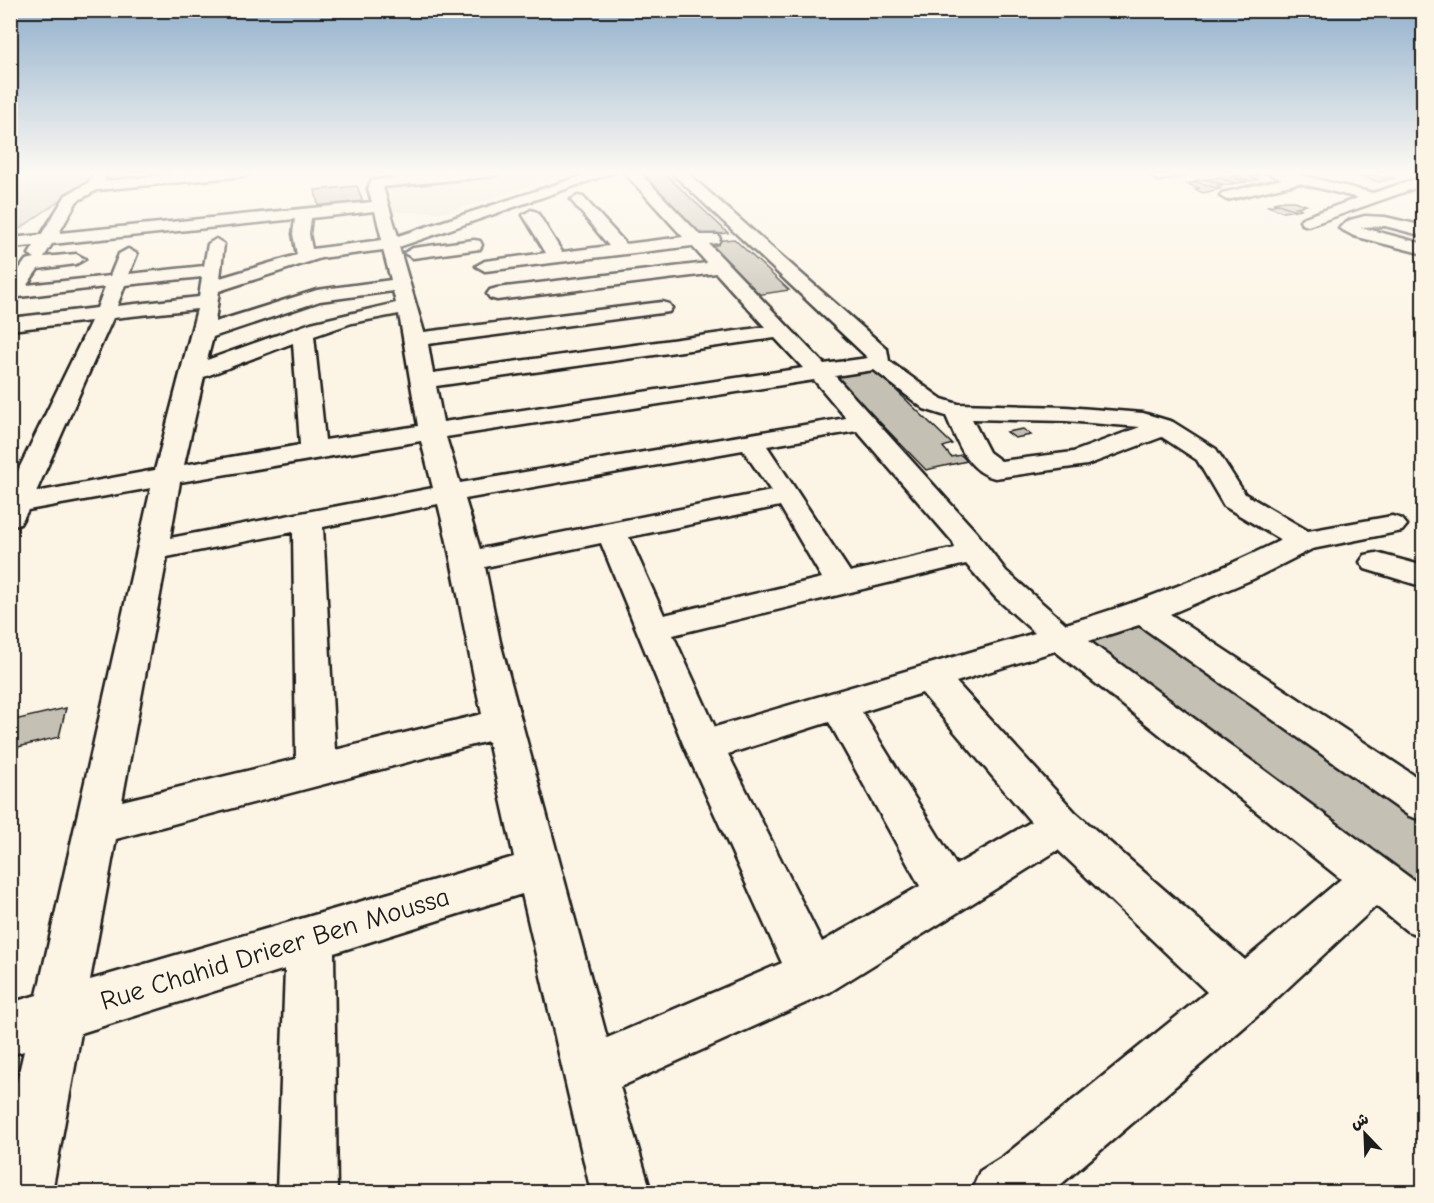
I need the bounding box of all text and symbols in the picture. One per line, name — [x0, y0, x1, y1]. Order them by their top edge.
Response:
street label: Rue Chahid Drieer Ben Moussa — [97, 881, 453, 1017]
north arrow — [1335, 1104, 1395, 1164]
text: ش — [1348, 1109, 1371, 1133]

